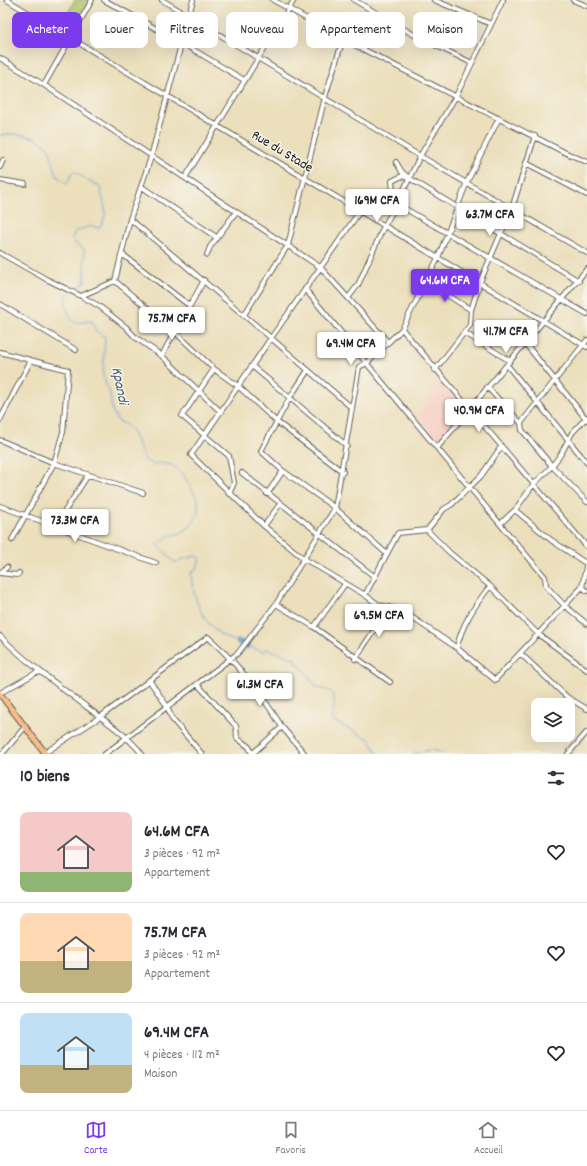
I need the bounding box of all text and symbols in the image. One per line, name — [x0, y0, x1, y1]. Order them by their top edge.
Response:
chip: Acheter — [12, 12, 82, 48]
chip: Louer — [90, 12, 148, 48]
chip: Filtres — [156, 12, 218, 48]
chip: Nouveau — [226, 12, 298, 48]
chip: Appartement — [306, 12, 405, 48]
chip: Maison — [413, 12, 477, 48]
street label: Rue du Stade — [247, 126, 317, 178]
pin: 169M CFA — [336, 189, 418, 223]
text: 169M CFA — [354, 192, 400, 211]
pin: 63.7M CFA — [444, 203, 536, 237]
text: 63.7M CFA — [465, 206, 515, 225]
pin: 64.6M CFA — [399, 269, 491, 303]
text: 64.6M CFA — [420, 272, 470, 291]
pin: 75.7M CFA — [126, 307, 218, 341]
text: 75.7M CFA — [148, 310, 196, 329]
pin: 41.7M CFA — [460, 320, 552, 354]
text: 41.7M CFA — [483, 323, 529, 342]
pin: 69.4M CFA — [305, 332, 397, 366]
text: 69.4M CFA — [326, 335, 376, 354]
water label: Kpandi — [105, 365, 134, 409]
pin: 40.9M CFA — [433, 399, 525, 433]
text: 40.9M CFA — [454, 402, 504, 421]
pin: 73.3M CFA — [29, 509, 121, 543]
text: 73.3M CFA — [51, 512, 99, 531]
pin: 69.5M CFA — [333, 604, 425, 638]
text: 69.5M CFA — [354, 607, 404, 626]
pin: 61.3M CFA — [214, 673, 306, 707]
text: 61.3M CFA — [236, 676, 284, 695]
map controls — [531, 698, 575, 742]
button: layers — [531, 698, 575, 742]
text: 10 biens — [20, 766, 70, 790]
icon: filters — [545, 767, 567, 789]
text: 64.6M CFA — [144, 821, 210, 845]
icon: home — [52, 828, 100, 876]
icon: heart — [545, 841, 567, 863]
text: 3 pièces · 92 m² — [144, 845, 220, 864]
text: Appartement — [144, 864, 210, 883]
text: 75.7M CFA — [144, 922, 207, 946]
icon: home — [52, 929, 100, 977]
icon: heart — [545, 942, 567, 964]
text: 3 pièces · 92 m² — [144, 946, 220, 965]
text: Appartement — [144, 965, 210, 984]
text: 69.4M CFA — [144, 1022, 209, 1046]
icon: home — [52, 1029, 100, 1077]
icon: heart — [545, 1042, 567, 1064]
text: 4 pièces · 112 m² — [144, 1046, 220, 1065]
text: Maison — [144, 1065, 177, 1084]
tab: Carte — [84, 1119, 108, 1159]
tab: Favoris — [276, 1119, 306, 1159]
tab: Accueil — [474, 1119, 503, 1159]

